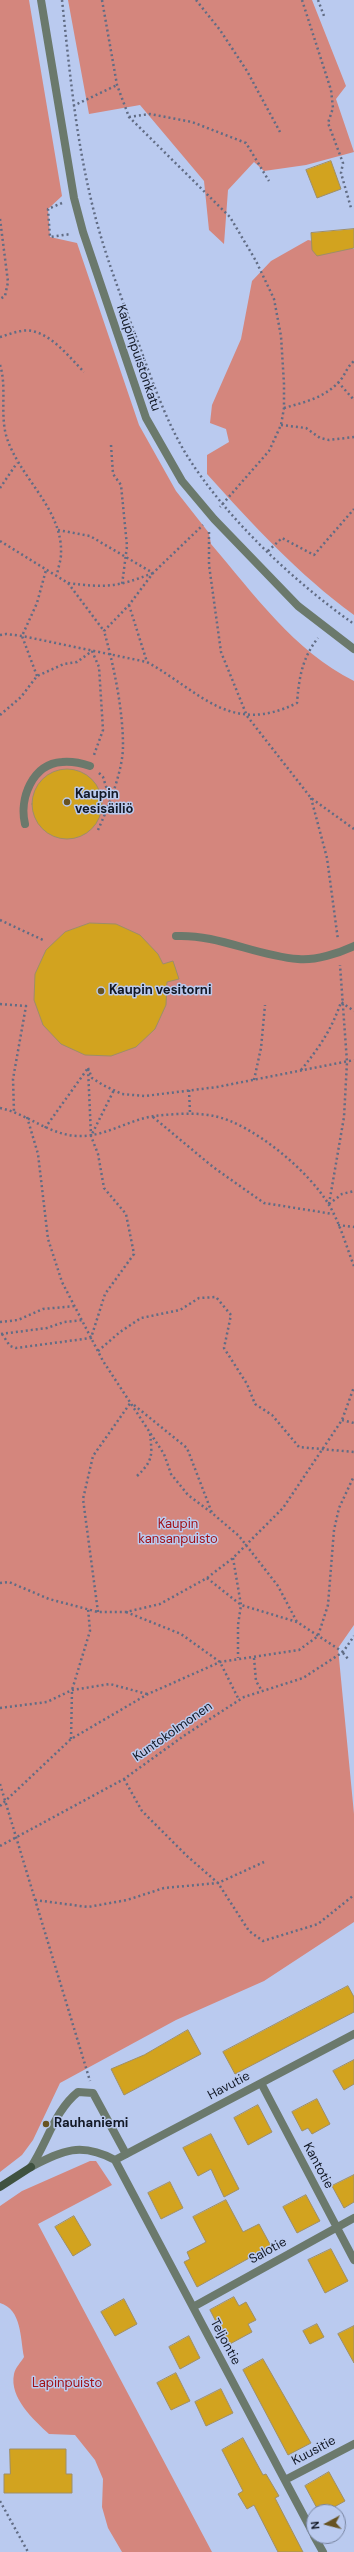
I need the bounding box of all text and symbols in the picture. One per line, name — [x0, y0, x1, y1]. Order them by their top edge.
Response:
street label: Kaupinpuistonkatu — [112, 303, 164, 413]
place label: Kaupin vesisäiliö — [75, 787, 133, 818]
marker: Kaupin vesisäiliö — [62, 797, 72, 807]
place label: Kaupin vesitorni — [109, 983, 211, 999]
marker: Kaupin vesitorni — [96, 986, 106, 996]
park label: Kaupin kansanpuisto — [138, 1517, 218, 1548]
street label: Kuntokolmonen — [130, 1699, 216, 1765]
street label: Havutie — [205, 2068, 253, 2104]
place label: Rauhaniemi — [54, 2116, 128, 2132]
marker: Rauhaniemi — [41, 2119, 51, 2129]
street label: Kantotie — [299, 2140, 337, 2192]
street label: Salotie — [246, 2234, 290, 2268]
street label: Teljontie — [206, 2316, 244, 2368]
park label: Lapinpuisto — [32, 2376, 102, 2392]
street label: Kuusitie — [289, 2433, 339, 2469]
north arrow — [306, 2504, 346, 2544]
text: N — [308, 2521, 323, 2530]

